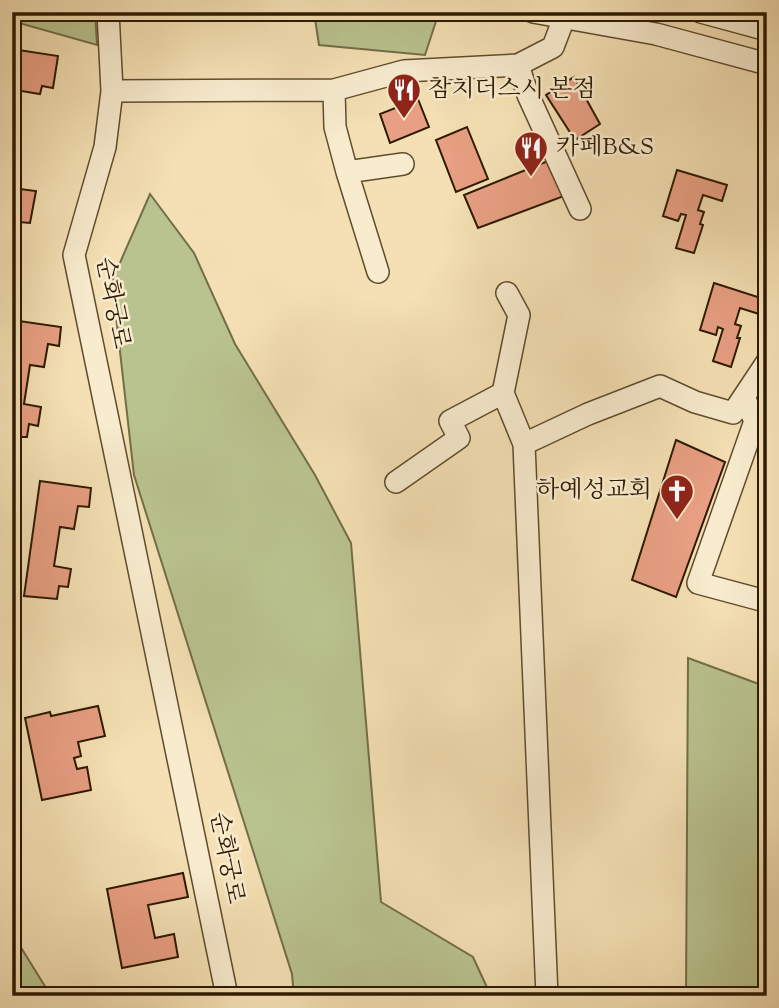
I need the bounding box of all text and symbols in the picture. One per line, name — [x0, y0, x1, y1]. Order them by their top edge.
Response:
restaurant icon: 참치더스시 본점 — [385, 71, 423, 120]
place label: 참치더스시 본점 — [428, 73, 595, 107]
restaurant icon: 카페B&S — [512, 129, 550, 178]
place label: 카페B&S — [556, 131, 654, 165]
street label: 순화궁로 — [86, 254, 138, 352]
church icon: 하예성교회 — [658, 472, 696, 521]
place label: 하예성교회 — [536, 474, 652, 508]
street label: 순화궁로 — [200, 809, 252, 907]

